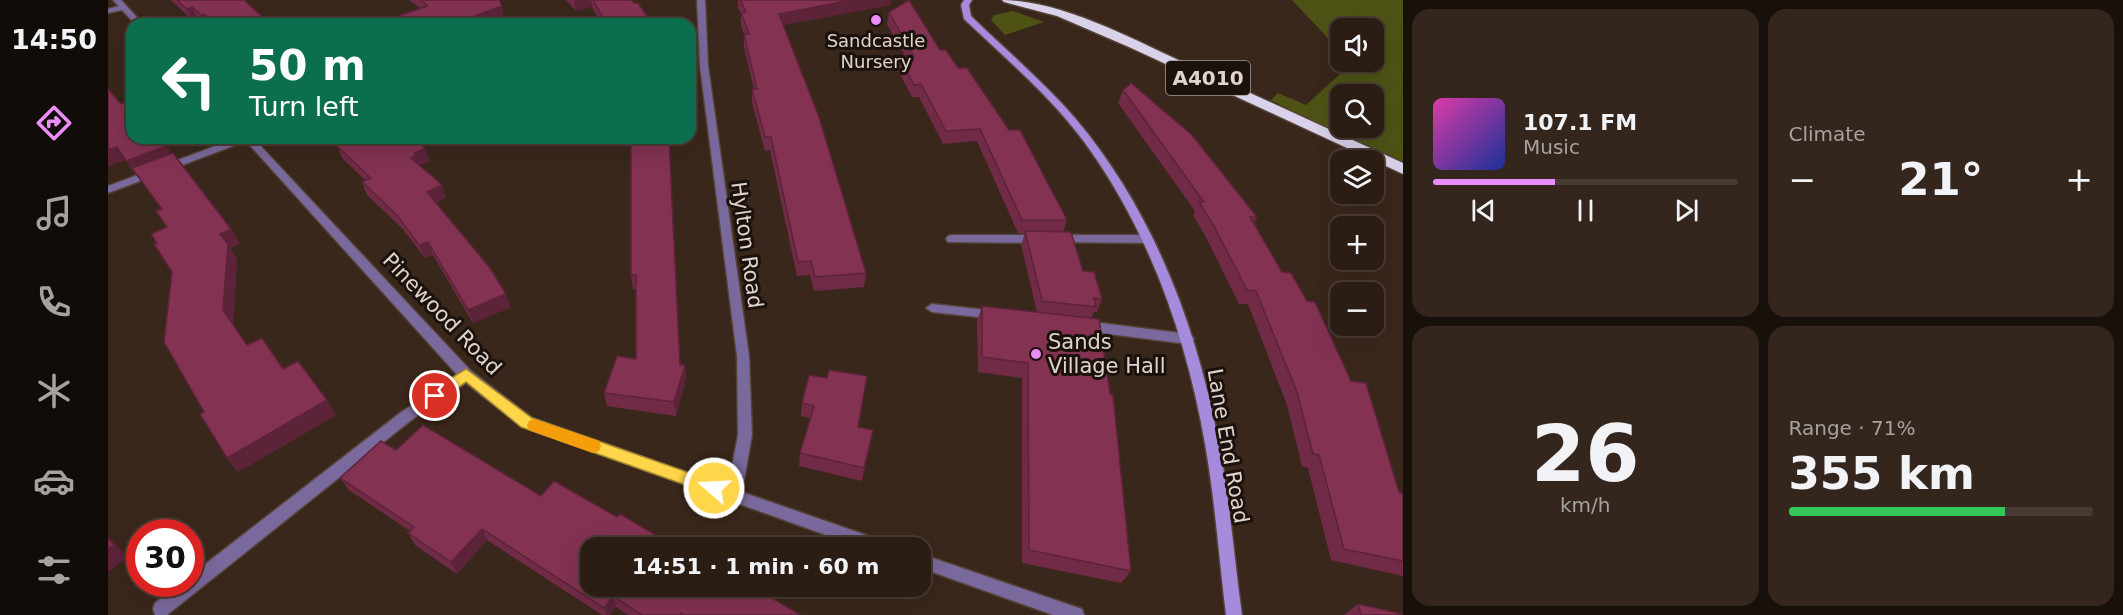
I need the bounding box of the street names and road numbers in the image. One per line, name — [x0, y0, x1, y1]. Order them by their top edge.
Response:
road number: A4010 — [1166, 61, 1250, 95]
street label: Hylton Road — [726, 180, 768, 310]
street label: Pinewood Road — [378, 248, 506, 380]
street label: Lane End Road — [1203, 367, 1253, 525]

